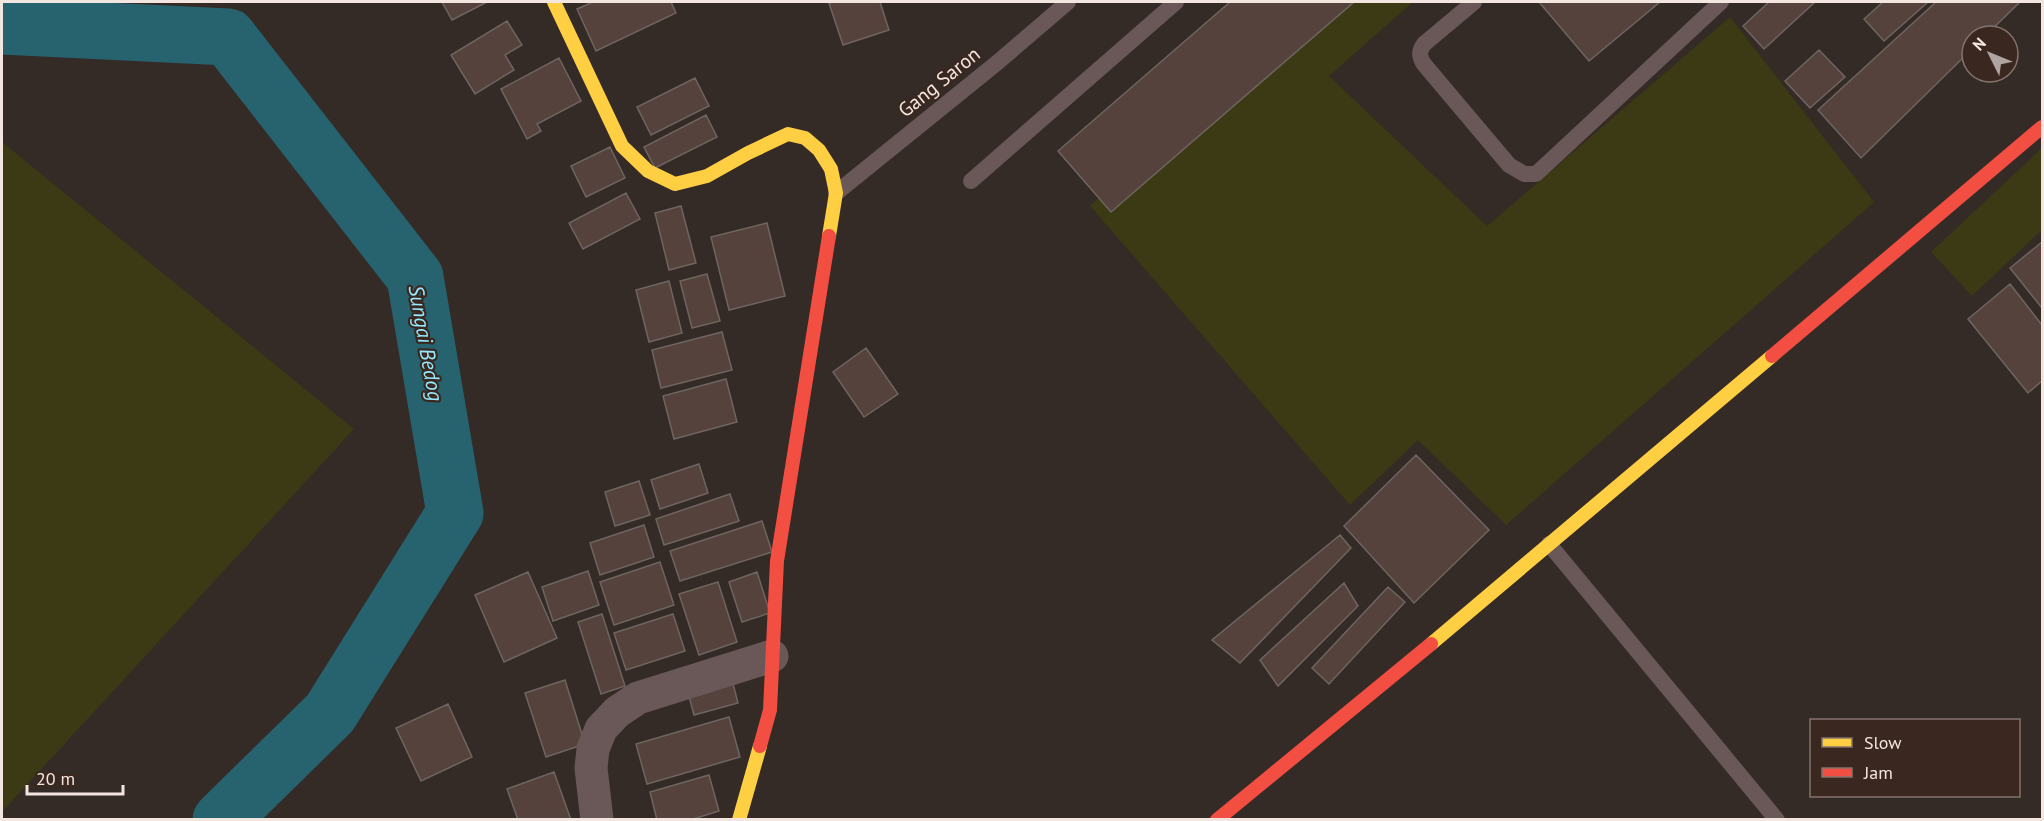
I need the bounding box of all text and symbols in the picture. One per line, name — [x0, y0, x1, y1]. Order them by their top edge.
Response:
north arrow — [1960, 24, 2020, 84]
text: N — [1968, 33, 1990, 54]
street label: Gang Saron — [893, 41, 985, 123]
water label: Sungai Bedog — [403, 283, 450, 404]
legend — [1810, 719, 2020, 797]
text: Slow — [1864, 731, 1902, 754]
scale bar — [27, 758, 123, 796]
text: Jam — [1863, 761, 1893, 784]
text: 20 m — [36, 767, 75, 790]

